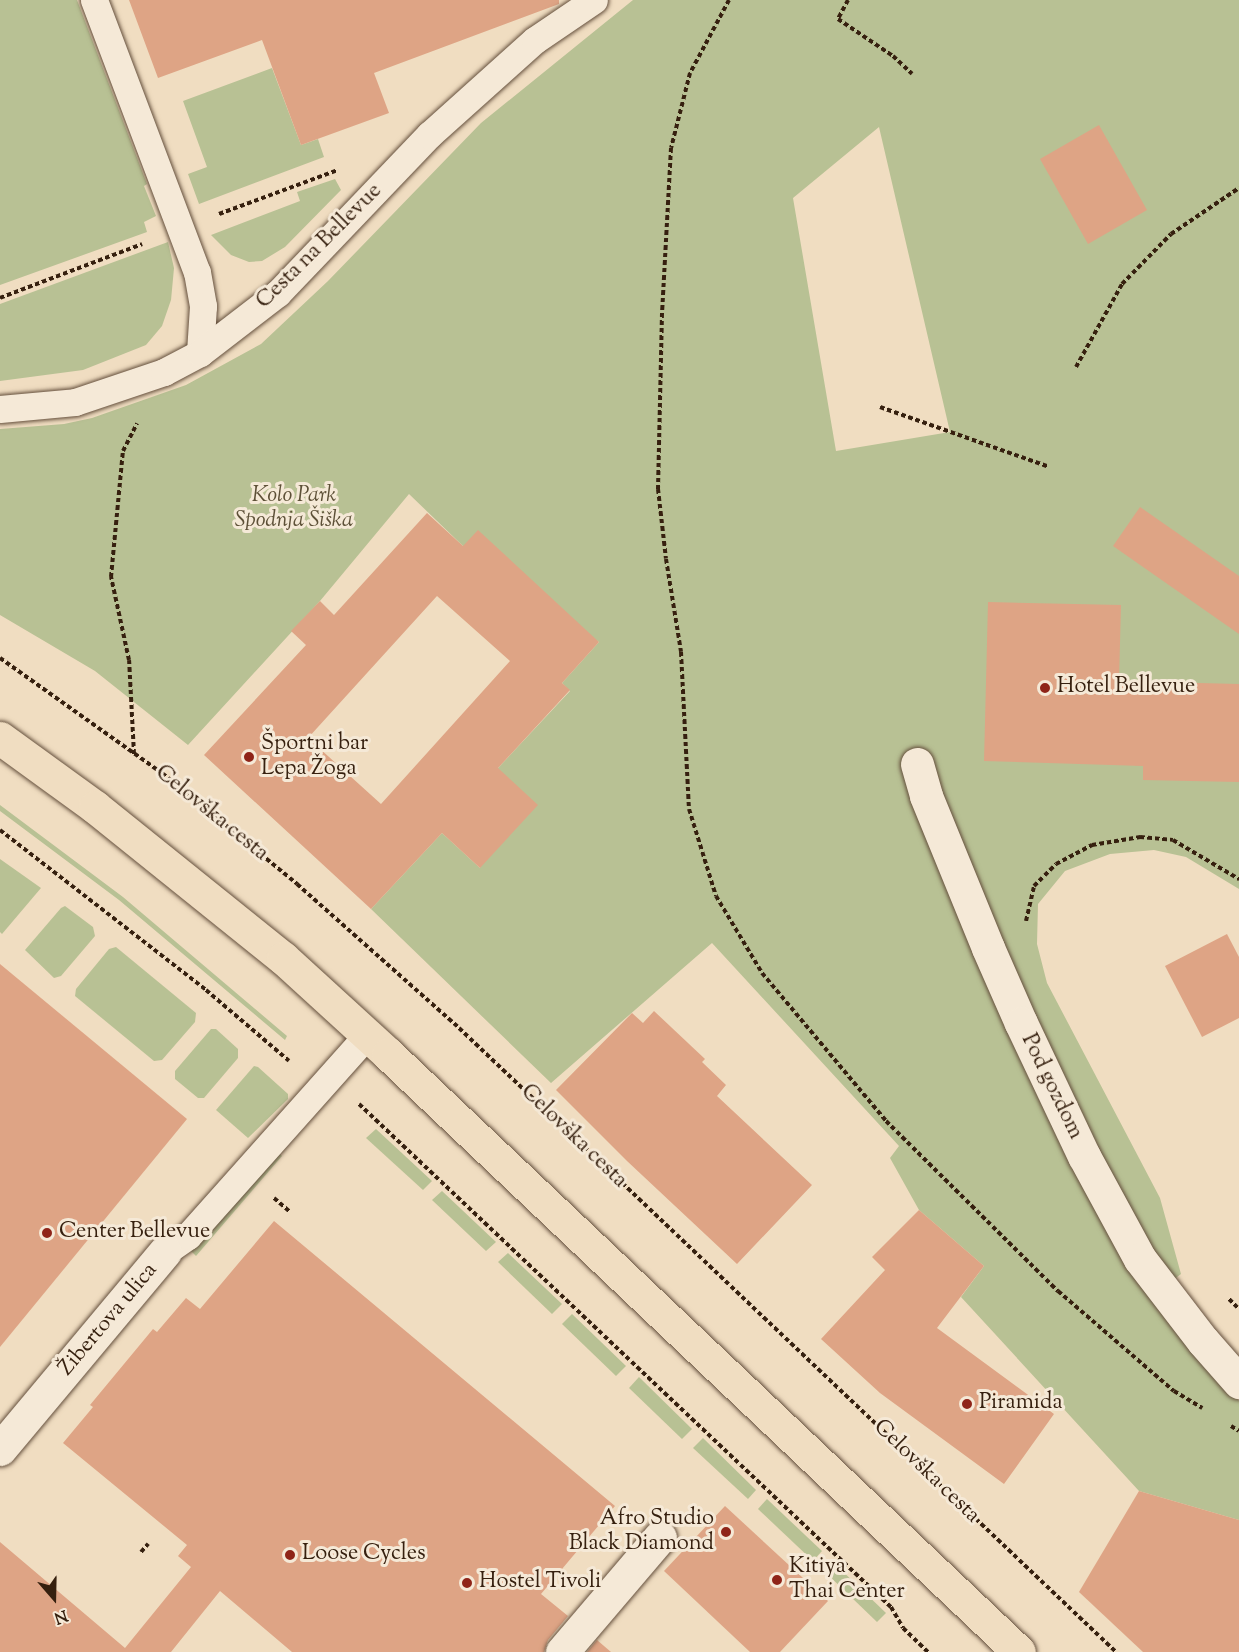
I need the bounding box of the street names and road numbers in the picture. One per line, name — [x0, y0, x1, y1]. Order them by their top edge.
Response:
street label: Cesta na Bellevue — [252, 179, 388, 315]
street label: Celovška cesta — [149, 760, 273, 868]
street label: Pod gozdom — [1014, 1030, 1088, 1144]
street label: Celovška cesta — [514, 1080, 632, 1194]
street label: Žibertova ulica — [54, 1258, 164, 1382]
street label: Celovška cesta — [867, 1415, 985, 1529]

